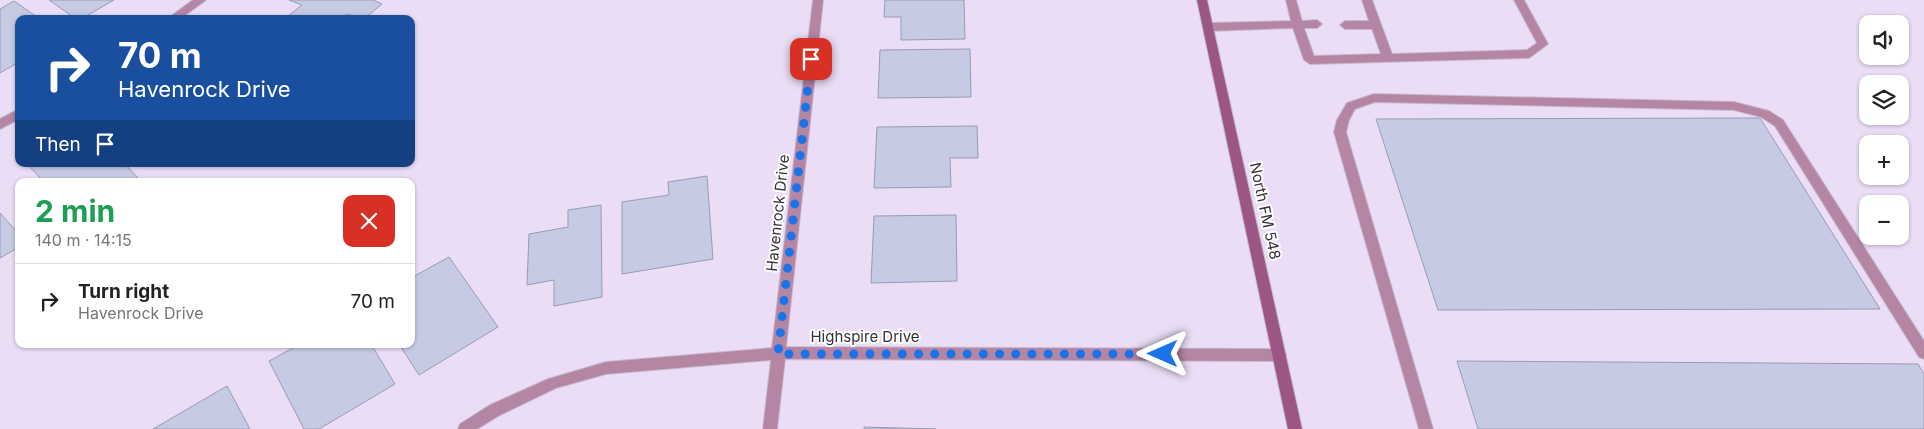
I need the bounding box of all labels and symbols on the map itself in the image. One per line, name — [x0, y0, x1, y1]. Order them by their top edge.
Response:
pin — [790, 38, 832, 80]
street label: Havenrock Drive — [762, 153, 793, 272]
street label: North FM 548 — [1246, 161, 1285, 261]
street label: Highspire Drive — [810, 327, 920, 346]
position arrow — [1136, 327, 1188, 379]

